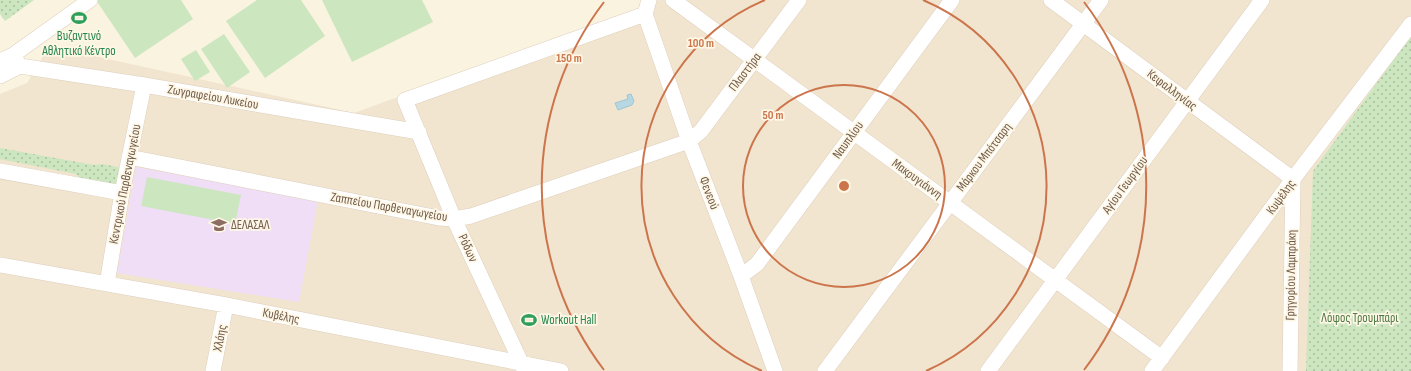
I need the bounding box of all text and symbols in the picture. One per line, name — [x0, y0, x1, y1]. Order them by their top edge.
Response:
sports icon: Βυζαντινό Αθλητικό Κέντρο — [70, 9, 88, 27]
place label: Βυζαντινό Αθλητικό Κέντρο — [41, 28, 116, 59]
text: 100 m — [688, 36, 714, 51]
street label: Πλαστήρα — [725, 49, 765, 95]
text: 150 m — [556, 51, 582, 66]
street label: Κεφαλληνίας — [1144, 66, 1200, 114]
street label: Ζωγραφείου Λυκείου — [166, 81, 260, 113]
text: 50 m — [763, 108, 783, 123]
street label: Ναυπλίου — [829, 118, 867, 162]
street label: Μάρκου Μπότσαρη — [953, 119, 1015, 195]
street label: Κεντρικού Παρθεναγωγείου — [106, 123, 144, 245]
street label: Αγίου Γεωργίου — [1098, 153, 1151, 218]
street label: Μακρυγιάννη — [889, 155, 945, 203]
street label: Φενεού — [695, 174, 723, 212]
street label: Κυψέλης — [1263, 176, 1299, 218]
centre of rings — [837, 179, 851, 193]
street label: Ζαππείου Παρθεναγωγείου — [329, 189, 449, 225]
school or university icon: ΔΕΛΑΣΑΛ — [210, 216, 228, 234]
place label: ΔΕΛΑΣΑΛ — [231, 217, 270, 233]
street label: Γρηγορίου Λαμπράκη — [1282, 230, 1300, 320]
street label: Ρόδων — [455, 231, 481, 265]
street label: Κυβέλης — [261, 305, 301, 327]
park label: Λόφος Τρουμπάρι — [1320, 310, 1399, 326]
sports icon: Workout Hall — [520, 311, 538, 329]
place label: Workout Hall — [541, 312, 596, 328]
street label: Χλόης — [209, 323, 230, 354]

